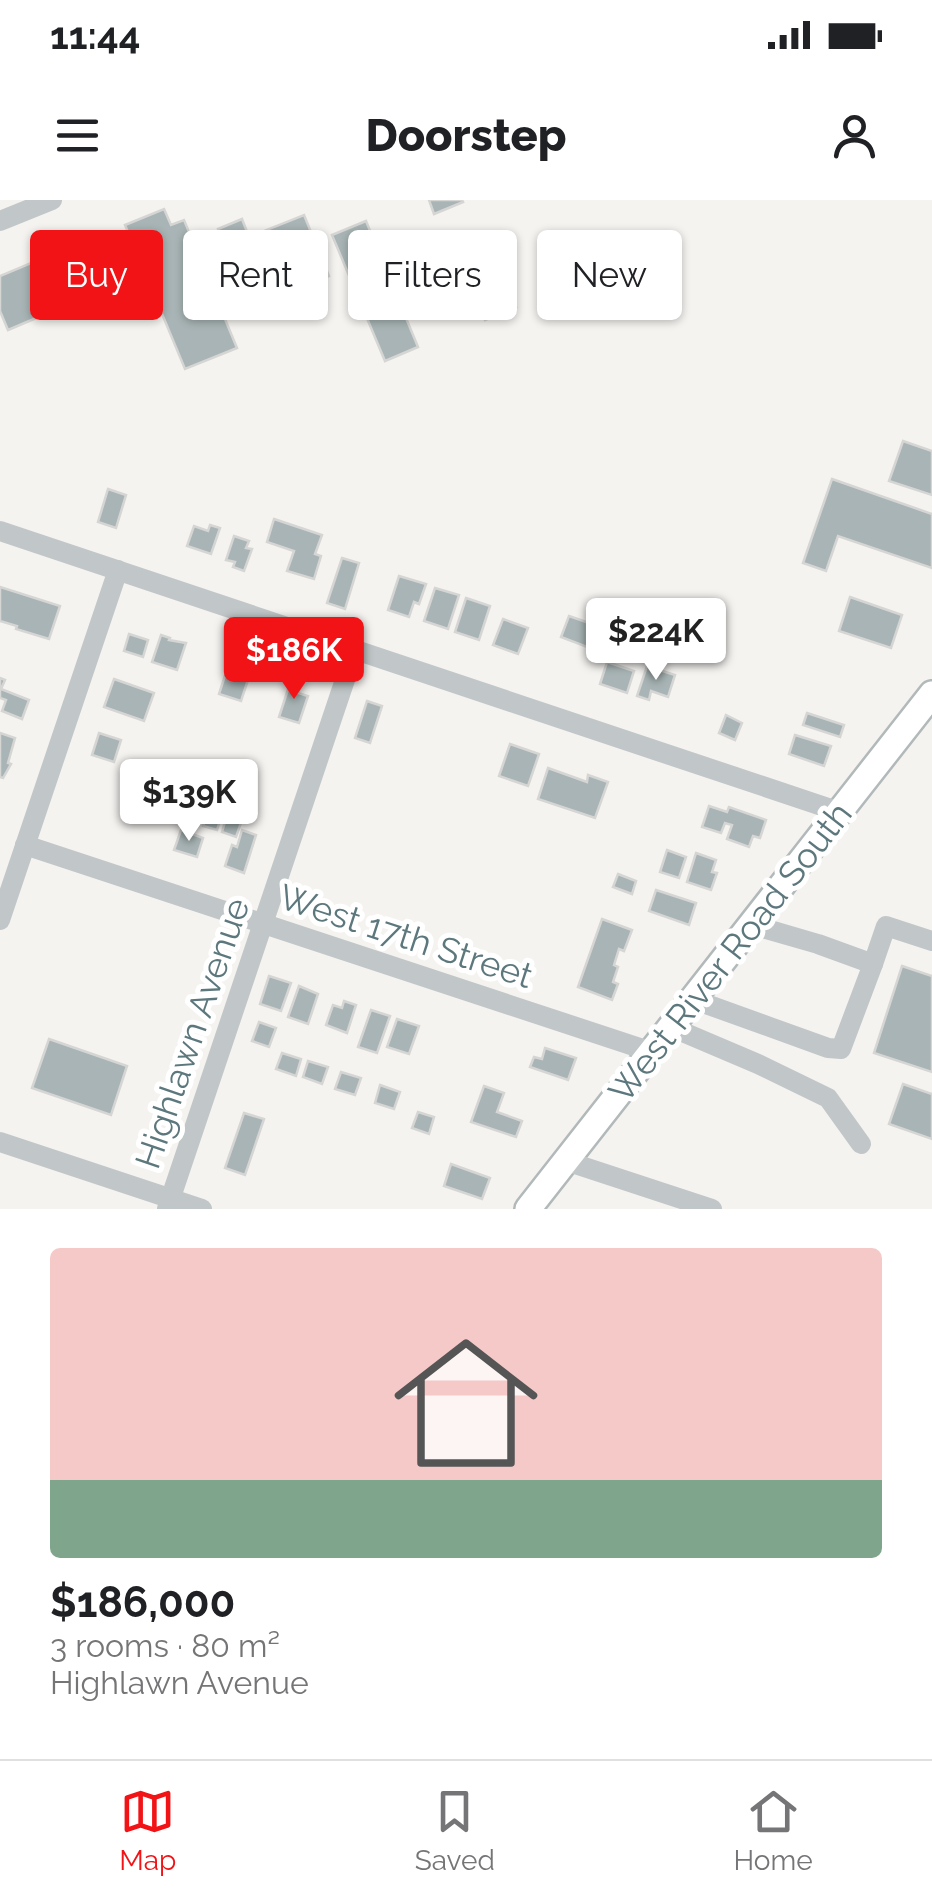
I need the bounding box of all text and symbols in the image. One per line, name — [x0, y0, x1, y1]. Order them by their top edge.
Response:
text: 11:44 — [50, 13, 140, 58]
icon: menu — [50, 108, 105, 163]
icon: person — [827, 108, 882, 163]
text: Doorstep — [365, 109, 567, 162]
chip: Buy — [30, 230, 163, 320]
chip: Rent — [183, 230, 328, 320]
chip: Filters — [348, 230, 517, 320]
chip: New — [537, 230, 682, 320]
pin: $224K — [586, 598, 726, 683]
text: $224K — [608, 612, 704, 649]
pin: $186K — [224, 617, 364, 702]
text: $186K — [246, 631, 342, 668]
pin: $139K — [119, 759, 259, 844]
text: $139K — [142, 773, 236, 810]
street label: West River Road South — [600, 794, 860, 1110]
street label: West 17th Street — [274, 876, 538, 996]
street label: Highlawn Avenue — [127, 893, 257, 1173]
icon: home — [376, 1313, 556, 1493]
text: $186,000 — [50, 1578, 235, 1627]
text: 3 rooms · 80 m² — [50, 1627, 280, 1664]
text: Highlawn Avenue — [50, 1664, 309, 1701]
tab: Map — [119, 1784, 176, 1877]
tab: Saved — [415, 1784, 495, 1877]
tab: Home — [733, 1784, 813, 1877]

